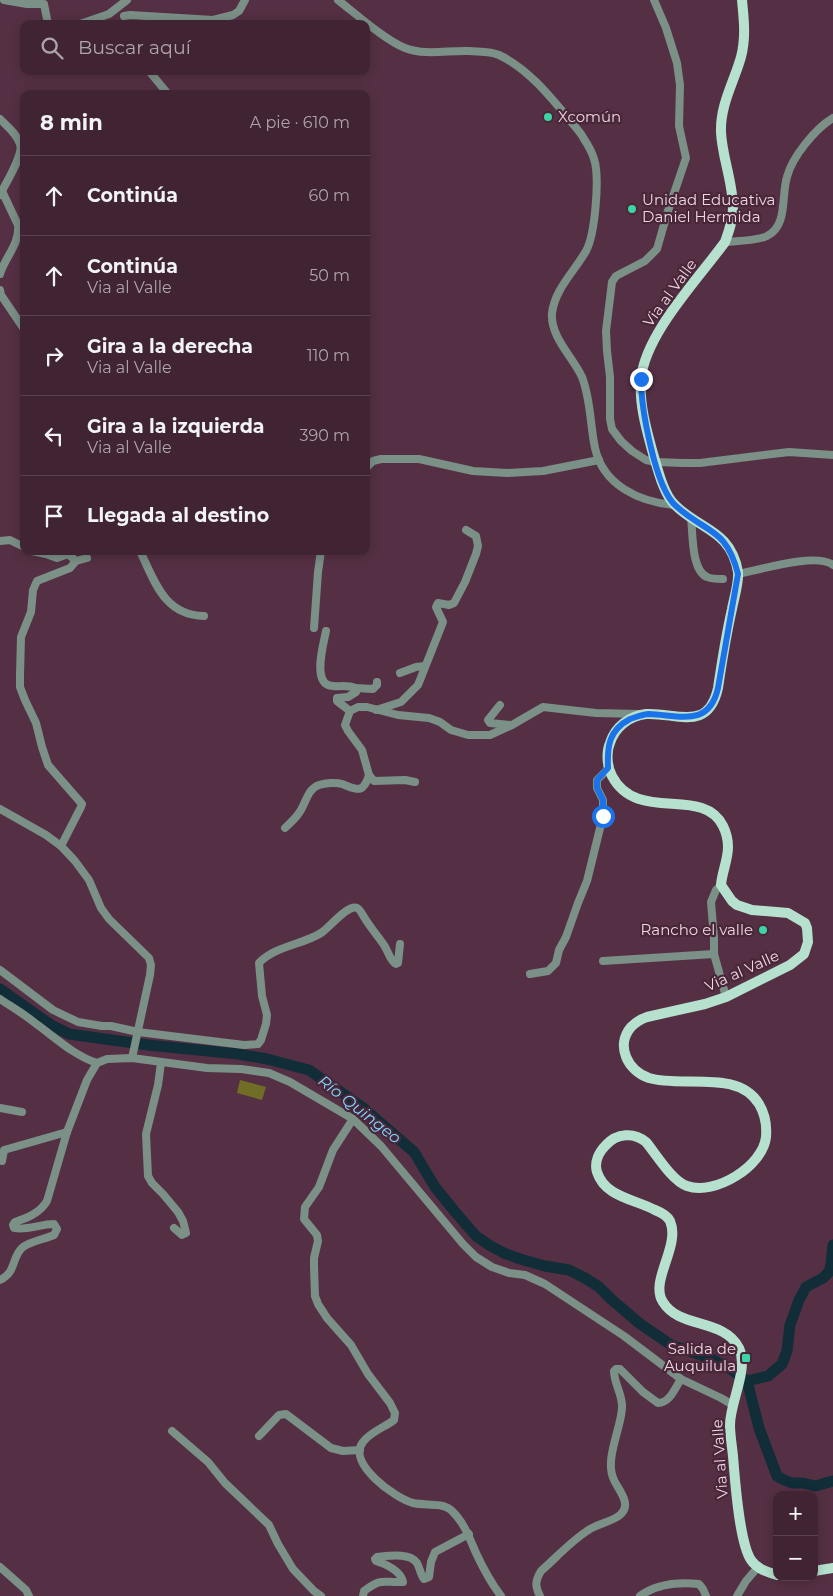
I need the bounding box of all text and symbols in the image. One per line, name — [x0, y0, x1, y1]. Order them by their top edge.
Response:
search box — [20, 20, 370, 75]
icon: search — [38, 34, 66, 62]
text: Buscar aquí — [78, 36, 191, 59]
place label: Xcomún — [558, 107, 621, 126]
text: 8 min — [40, 110, 103, 135]
marker: Xcomún — [542, 111, 554, 123]
text: A pie · 610 m — [250, 113, 350, 132]
icon: ahead — [40, 182, 68, 210]
text: Continúa — [87, 184, 178, 207]
text: 60 m — [308, 186, 350, 205]
place label: Unidad Educativa Daniel Hermida — [642, 190, 775, 226]
marker: Unidad Educativa Daniel Hermida — [626, 203, 638, 215]
text: Continúa — [87, 255, 178, 278]
street label: Via al Valle — [639, 255, 701, 330]
icon: ahead — [40, 262, 68, 290]
text: 50 m — [309, 266, 350, 285]
text: Via al Valle — [87, 278, 172, 297]
text: Gira a la derecha — [87, 335, 253, 358]
icon: right — [40, 342, 68, 370]
text: 110 m — [307, 346, 350, 365]
text: Via al Valle — [87, 358, 172, 377]
route end — [630, 368, 653, 391]
text: Gira a la izquierda — [87, 415, 265, 438]
icon: left — [40, 422, 68, 450]
text: 390 m — [299, 426, 350, 445]
text: Via al Valle — [87, 438, 172, 457]
icon: arrive — [40, 502, 68, 530]
text: Llegada al destino — [87, 504, 269, 527]
route start — [592, 805, 615, 828]
place label: Rancho el valle — [641, 920, 753, 939]
marker: Rancho el valle — [757, 924, 769, 936]
street label: Via al Valle — [702, 946, 782, 995]
water label: Río Quingeo — [314, 1071, 405, 1148]
place label: Salida de Auquilula — [664, 1339, 736, 1375]
marker: Salida de Auquilula — [740, 1352, 752, 1364]
street label: Via al Valle — [707, 1419, 732, 1499]
map controls — [773, 1491, 818, 1581]
button: + — [773, 1491, 818, 1536]
button: − — [773, 1536, 818, 1581]

